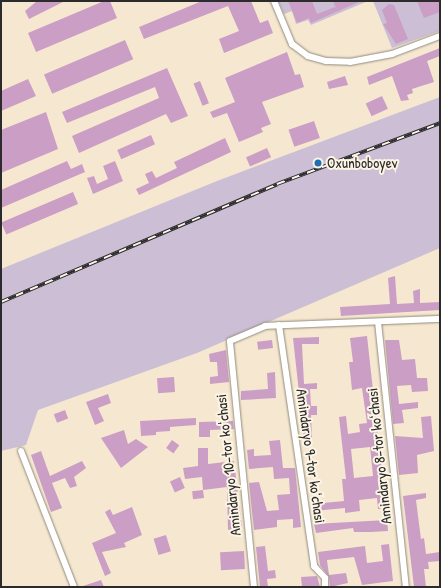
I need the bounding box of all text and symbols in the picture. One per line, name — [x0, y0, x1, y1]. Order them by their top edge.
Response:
place label: Oxunboboyev — [327, 154, 398, 172]
marker: Oxunboboyev — [312, 157, 324, 169]
street label: Amindaryo 8-tor koʻchasi — [363, 387, 395, 525]
street label: Amindaryo 9-tor koʻchasi — [293, 388, 329, 524]
street label: Amindaryo 10-tor koʻchasi — [212, 393, 244, 537]

